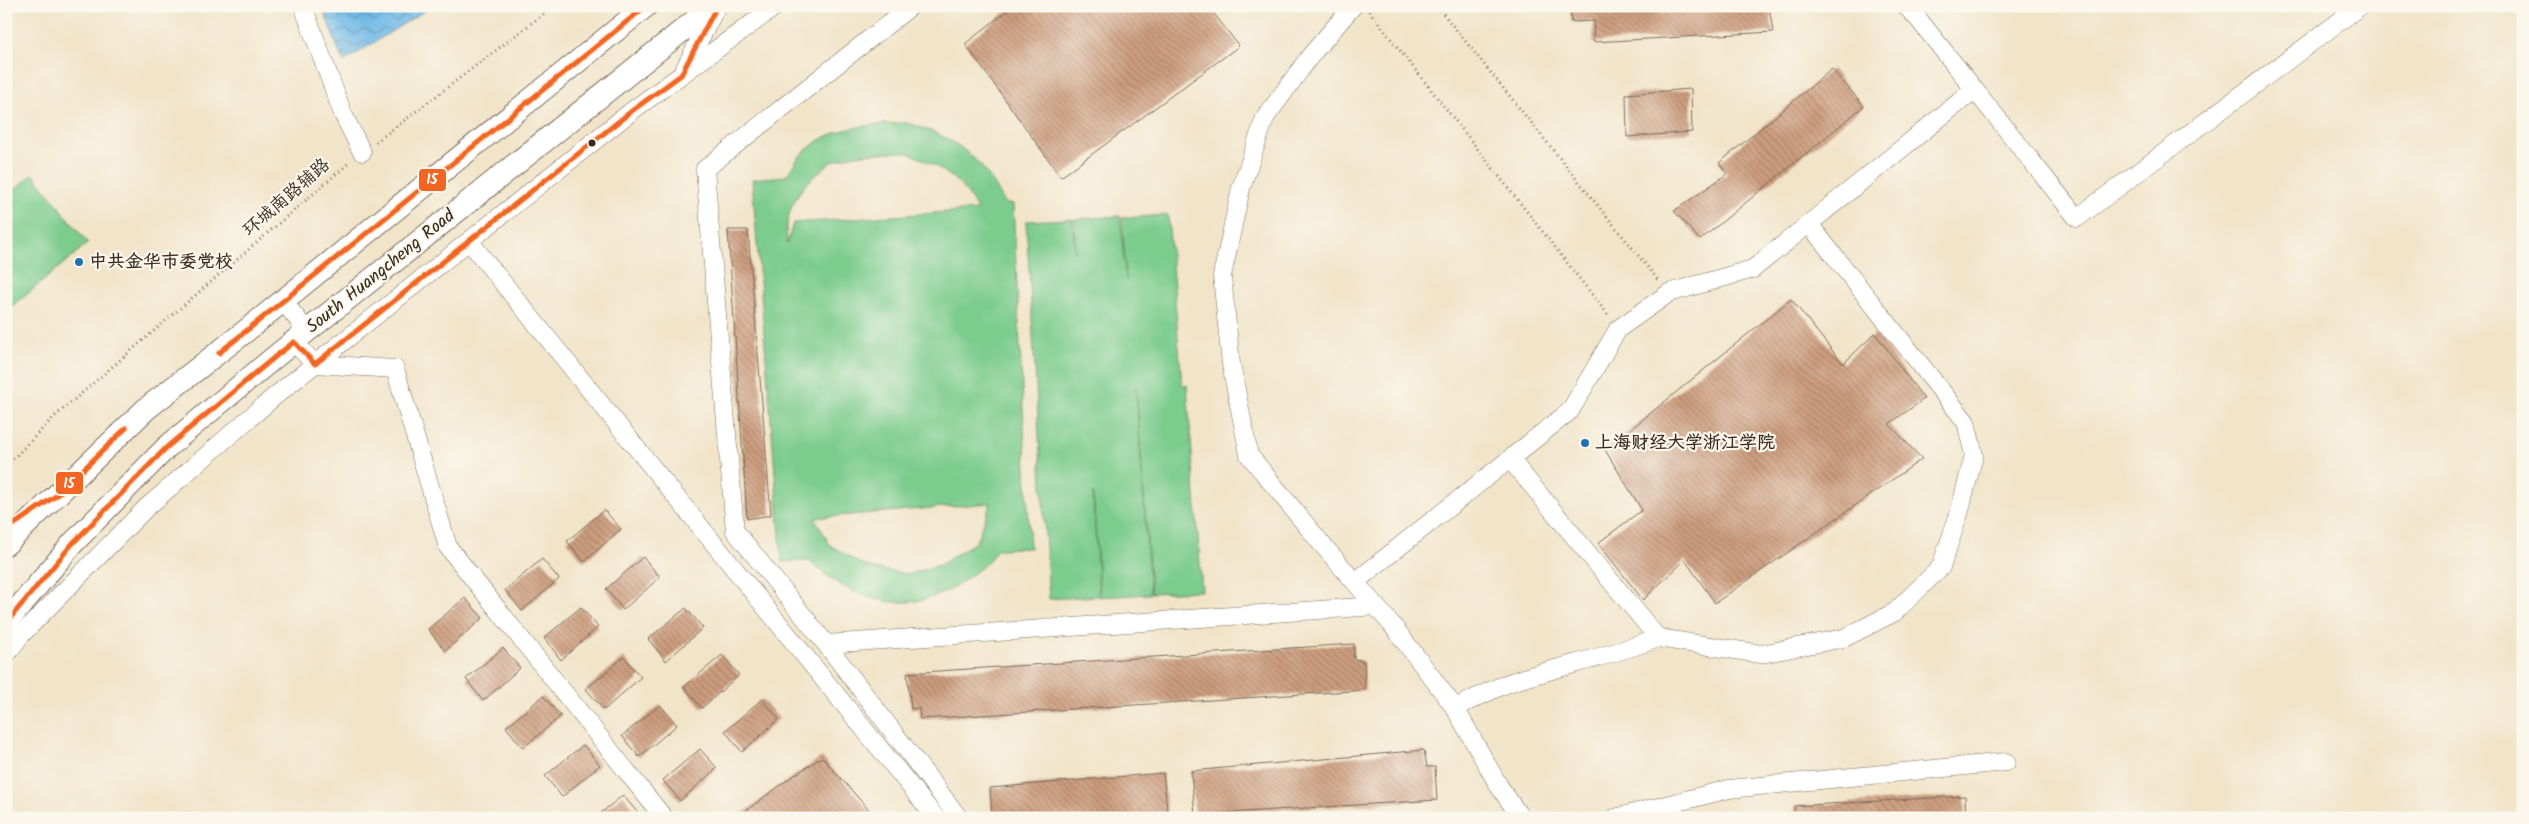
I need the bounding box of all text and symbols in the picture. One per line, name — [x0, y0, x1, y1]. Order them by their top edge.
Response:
unlabelled marker — [587, 138, 597, 148]
street label: 环城南路辅路 — [237, 152, 337, 244]
line badge: 15 — [418, 168, 447, 192]
text: 15 — [426, 169, 440, 191]
street label: South Huangcheng Road — [300, 202, 463, 341]
place label: 中共金华市委党校 — [89, 248, 233, 277]
marker: 中共金华市委党校 — [73, 256, 85, 268]
place label: 上海财经大学浙江学院 — [1595, 429, 1775, 458]
marker: 上海财经大学浙江学院 — [1579, 437, 1591, 449]
line badge: 15 — [55, 471, 84, 495]
text: 15 — [63, 473, 77, 495]

